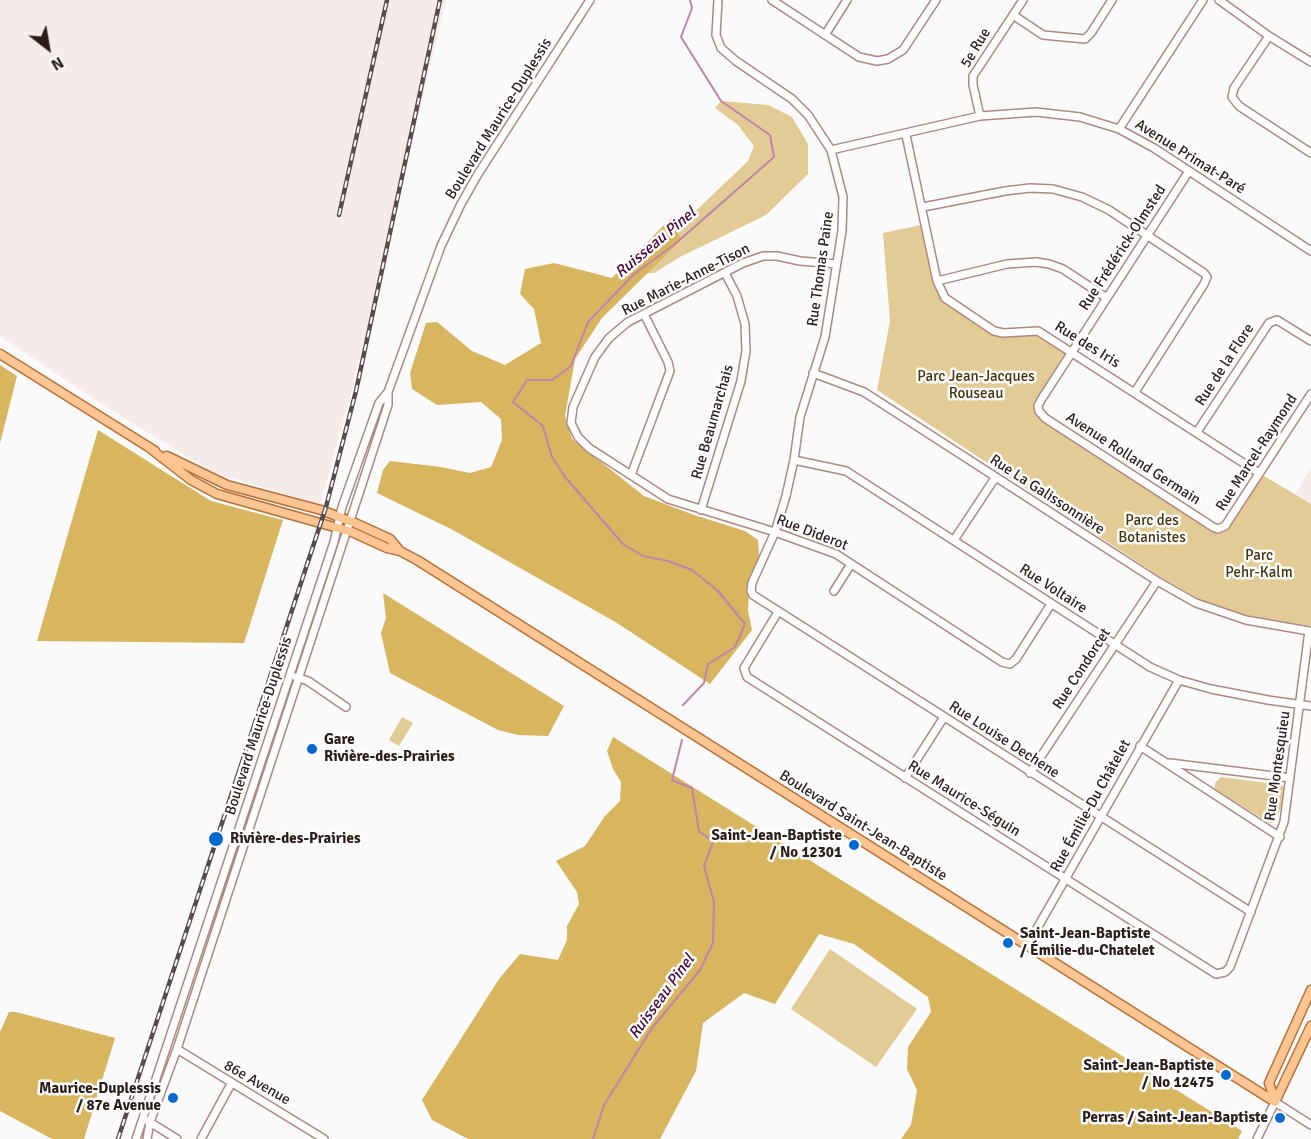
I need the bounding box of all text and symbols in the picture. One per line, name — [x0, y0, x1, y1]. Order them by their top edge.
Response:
north arrow — [18, 18, 78, 78]
street label: 5e Rue — [957, 25, 995, 71]
street label: Boulevard Maurice-Duplessis — [442, 35, 556, 203]
text: N — [47, 52, 67, 75]
street label: Avenue Primat-Paré — [1131, 116, 1249, 198]
street label: Rue Frédérick-Olmsted — [1076, 182, 1170, 314]
water label: Ruisseau Pinel — [612, 204, 700, 282]
street label: Rue Thomas Paine — [804, 210, 838, 328]
street label: Rue Marie-Anne-Tison — [619, 240, 753, 320]
street label: Rue des Iris — [1051, 318, 1123, 372]
street label: Rue de la Flore — [1192, 321, 1258, 409]
street label: Rue Beaumarchais — [688, 363, 738, 481]
park label: Parc Jean-Jacques Rouseau — [917, 368, 1035, 403]
street label: Rue Marcel-Raymond — [1212, 391, 1302, 515]
street label: Avenue Rolland Germain — [1062, 409, 1204, 509]
street label: Rue La Galissonnière — [986, 451, 1108, 539]
street label: Rue Diderot — [774, 511, 850, 555]
park label: Parc des Botanistes — [1118, 512, 1186, 547]
park label: Parc Pehr-Kalm — [1225, 547, 1293, 582]
street label: Rue Voltaire — [1016, 560, 1090, 618]
street label: Rue Condorcet — [1049, 625, 1115, 713]
street label: Boulevard Maurice-Duplessis — [222, 634, 296, 818]
street label: Rue Louise Dechene — [945, 698, 1063, 782]
street label: Rue Montesquieu — [1261, 710, 1295, 822]
place label: Gare Rivière-des-Prairies — [324, 731, 455, 766]
street label: Rue Émilie-Du Châtelet — [1047, 737, 1135, 875]
marker: Gare Rivière-des-Prairies — [305, 742, 319, 756]
street label: Rue Maurice-Séguin — [904, 757, 1024, 841]
street label: Boulevard Saint-Jean-Baptiste — [776, 767, 950, 885]
place label: Saint-Jean-Baptiste / No 12301 — [712, 827, 842, 862]
marker: Rivière-des-Prairies — [207, 830, 225, 848]
place label: Rivière-des-Prairies — [230, 830, 361, 848]
marker: Saint-Jean-Baptiste / No 12301 — [847, 838, 861, 852]
place label: Saint-Jean-Baptiste / Émilie-du-Chatelet — [1020, 925, 1155, 960]
marker: Saint-Jean-Baptiste / Émilie-du-Chatelet — [1001, 936, 1015, 950]
water label: Ruisseau Pinel — [625, 951, 699, 1043]
street label: 86e Avenue — [220, 1057, 294, 1109]
place label: Saint-Jean-Baptiste / No 12475 — [1084, 1057, 1214, 1092]
marker: Saint-Jean-Baptiste / No 12475 — [1219, 1068, 1233, 1082]
place label: Maurice-Duplessis / 87e Avenue — [39, 1080, 161, 1115]
marker: Maurice-Duplessis / 87e Avenue — [166, 1091, 180, 1105]
place label: Perras / Saint-Jean-Baptiste — [1082, 1109, 1268, 1127]
marker: Perras / Saint-Jean-Baptiste — [1273, 1111, 1287, 1125]

